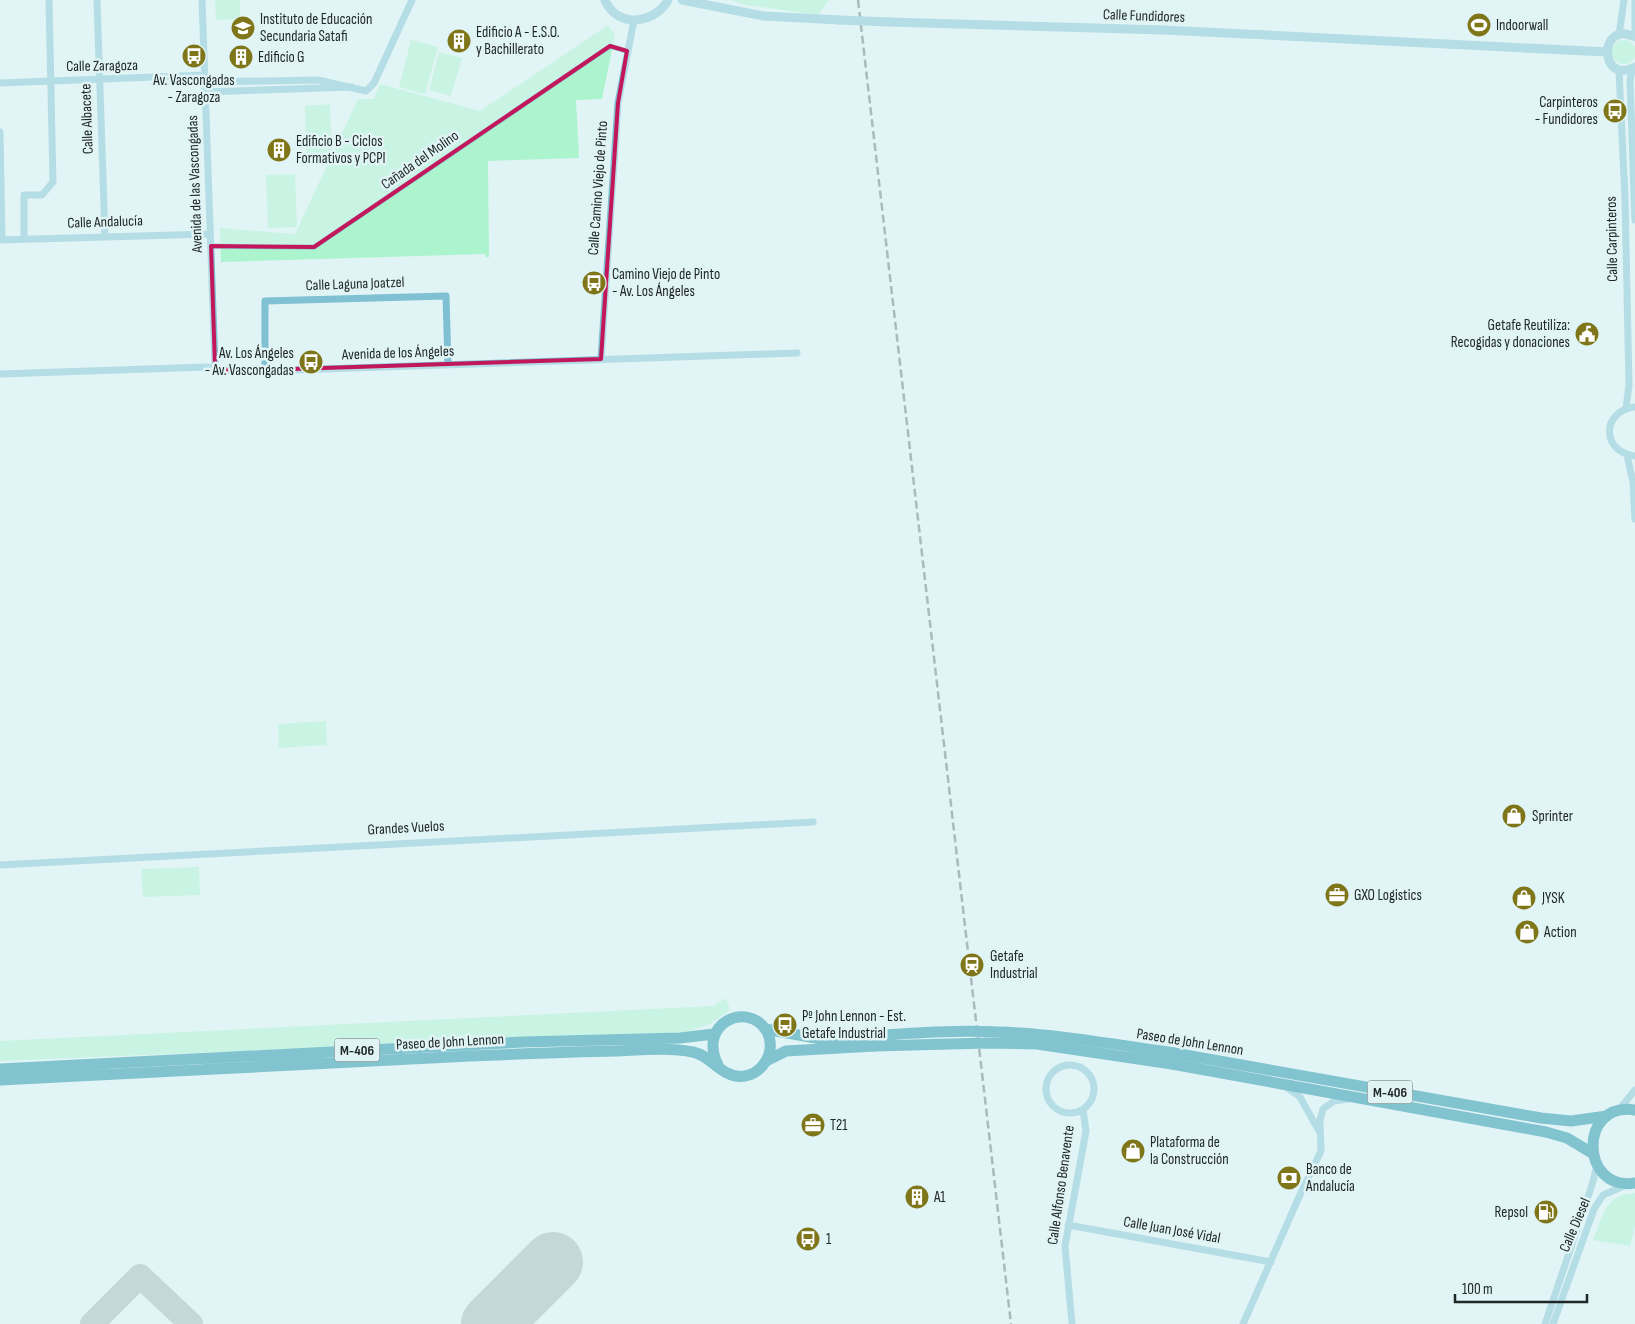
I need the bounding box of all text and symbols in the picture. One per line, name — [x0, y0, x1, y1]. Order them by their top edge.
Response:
street label: Calle Fundidores — [1103, 5, 1185, 27]
place label: Instituto de Educación Secundaria Satafi — [260, 10, 372, 46]
sports icon: Indoorwall — [1466, 12, 1492, 38]
school or university icon: Instituto de Educación Secundaria Satafi — [230, 15, 256, 41]
place label: Indoorwall — [1496, 16, 1548, 35]
place label: Edificio A - E.S.O. y Bachillerato — [476, 23, 560, 59]
building icon: Edificio A - E.S.O. y Bachillerato — [446, 28, 472, 54]
bus stop icon: Av. Vascongadas - Zaragoza — [181, 43, 207, 69]
building icon: Edificio G — [228, 44, 254, 70]
place label: Edificio G — [258, 48, 305, 67]
street label: Calle Zaragoza — [66, 56, 138, 76]
place label: Av. Vascongadas - Zaragoza — [152, 71, 235, 107]
street label: Calle Albacete — [76, 83, 98, 155]
place label: Carpinteros - Fundidores — [1535, 93, 1598, 129]
bus stop icon: Carpinteros - Fundidores — [1602, 98, 1628, 124]
street label: Avenida de las Vascongadas — [183, 115, 207, 254]
street label: Calle Camino Viejo de Pinto — [584, 120, 612, 256]
street label: Cañada del Molino — [377, 126, 463, 194]
place label: Edificio B - Ciclos Formativos y PCPI — [296, 132, 386, 168]
building icon: Edificio B - Ciclos Formativos y PCPI — [266, 137, 292, 163]
street label: Calle Carpinteros — [1602, 196, 1622, 282]
street label: Calle Andalucía — [67, 211, 143, 233]
place label: Camino Viejo de Pinto - Av. Los Ángeles — [612, 265, 720, 301]
bus stop icon: Camino Viejo de Pinto - Av. Los Ángeles — [581, 270, 607, 296]
street label: Calle Laguna Joatzel — [305, 273, 405, 295]
place label: Getafe Reutiliza: Recogidas y donaciones — [1451, 316, 1570, 352]
public building icon: Getafe Reutiliza: Recogidas y donaciones — [1574, 321, 1600, 347]
street label: Avenida de los Ángeles — [341, 342, 454, 364]
place label: Av. Los Ángeles - Av. Vascongadas — [205, 344, 294, 380]
bus stop icon: Av. Los Ángeles - Av. Vascongadas — [298, 349, 324, 375]
shop icon: Sprinter — [1501, 803, 1527, 829]
place label: Sprinter — [1532, 807, 1574, 826]
street label: Grandes Vuelos — [367, 816, 445, 840]
office icon: GXO Logistics — [1324, 882, 1350, 908]
shop icon: JYSK — [1511, 885, 1537, 911]
place label: GXO Logistics — [1354, 886, 1422, 905]
place label: JYSK — [1541, 889, 1565, 908]
shop icon: Action — [1514, 919, 1540, 945]
place label: Action — [1543, 923, 1577, 942]
place label: Getafe Industrial — [990, 947, 1038, 983]
station icon: Getafe Industrial — [959, 952, 985, 978]
place label: Pº John Lennon - Est. Getafe Industrial — [802, 1007, 906, 1043]
bus stop icon: Pº John Lennon - Est. Getafe Industrial — [772, 1012, 798, 1038]
street label: Paseo de John Lennon — [1135, 1024, 1245, 1060]
street label: Paseo de John Lennon — [396, 1030, 504, 1054]
road number: M-406 — [334, 1038, 380, 1062]
road number: M-406 — [1368, 1080, 1412, 1104]
office icon: T21 — [800, 1112, 826, 1138]
place label: T21 — [830, 1116, 848, 1135]
street label: Calle Alfonso Benavente — [1043, 1124, 1079, 1246]
place label: Plataforma de la Construcción — [1150, 1133, 1229, 1169]
shop icon: Plataforma de la Construcción — [1120, 1138, 1146, 1164]
place label: Banco de Andalucía — [1305, 1160, 1355, 1196]
bank icon: Banco de Andalucía — [1276, 1165, 1302, 1191]
building icon: A1 — [904, 1184, 930, 1210]
place label: A1 — [933, 1188, 946, 1207]
street label: Calle Diesel — [1555, 1195, 1595, 1255]
fuel station icon: Repsol — [1533, 1199, 1559, 1225]
place label: Repsol — [1495, 1203, 1528, 1222]
street label: Calle Juan José Vidal — [1122, 1212, 1222, 1248]
bus stop icon: 1 — [795, 1226, 821, 1252]
place label: 1 — [826, 1230, 832, 1249]
scale bar — [1455, 1272, 1588, 1304]
text: 100 m — [1462, 1280, 1493, 1299]

